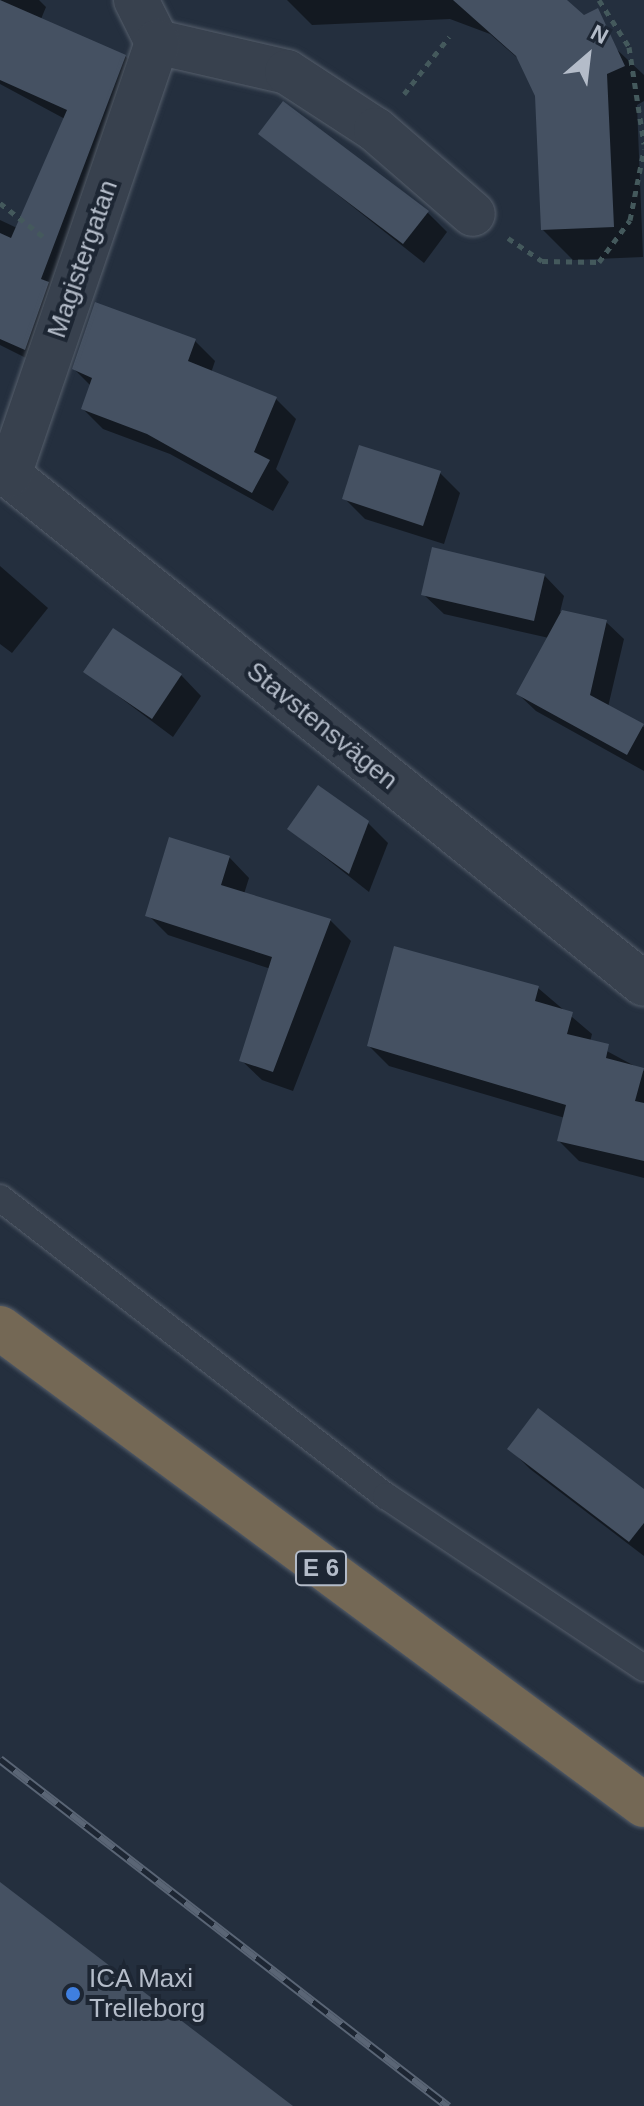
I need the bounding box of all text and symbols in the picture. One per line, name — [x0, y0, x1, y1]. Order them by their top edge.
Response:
north arrow — [548, 16, 628, 96]
text: N — [587, 20, 612, 49]
street label: Magistergatan — [41, 176, 125, 342]
street label: Stavstensvägen — [240, 656, 404, 796]
road number: E 6 — [293, 1548, 349, 1588]
place label: ICA Maxi Trelleborg — [89, 1963, 205, 2024]
marker: ICA Maxi Trelleborg — [64, 1985, 82, 2003]

